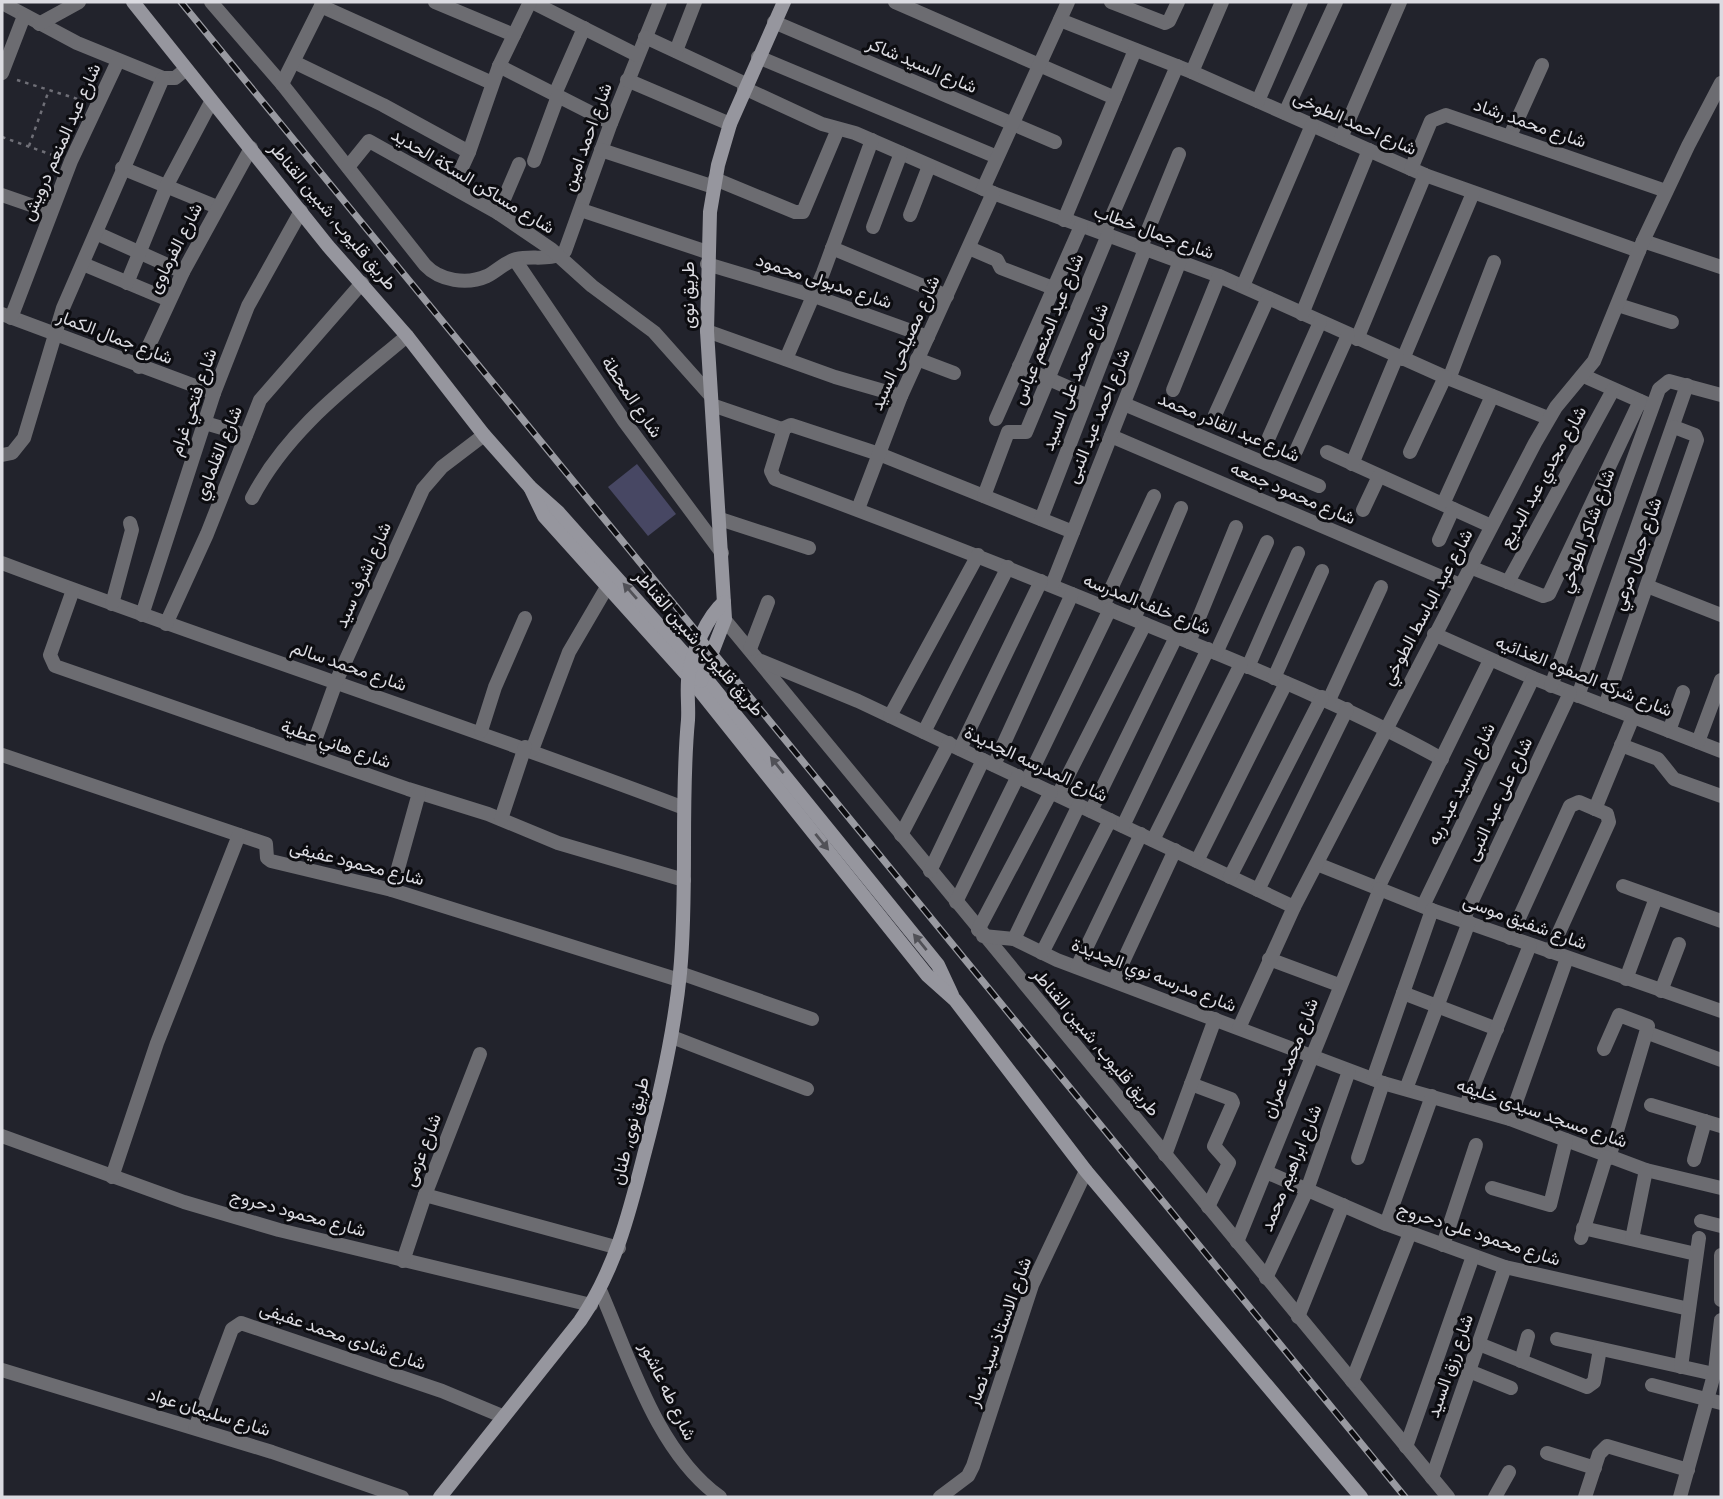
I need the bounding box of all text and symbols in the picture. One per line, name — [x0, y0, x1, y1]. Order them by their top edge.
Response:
street label: شارع السيد شاكر — [862, 31, 981, 99]
street label: شارع عبد المنعم درويش — [15, 59, 107, 225]
street label: شارع احمد امين — [556, 80, 618, 194]
street label: شارع احمد الطوخى — [1289, 85, 1421, 161]
street label: شارع محمد رشاد — [1471, 93, 1589, 153]
street label: شارع مساكن السكة الحديد — [387, 123, 559, 239]
street label: طريق قليوب, شبين القناطر — [264, 136, 402, 295]
street label: شارع الفرماوى — [142, 199, 208, 297]
street label: شارع جمال خطاب — [1090, 199, 1218, 265]
street label: شارع مدبولى محمود — [753, 248, 895, 314]
street label: شارع عبد المنعم عباس — [1007, 250, 1089, 408]
street label: طريق نوى — [676, 261, 699, 329]
street label: شارع مصيلحى السيد — [864, 272, 946, 414]
street label: شارع محمد على السيد — [1036, 300, 1114, 454]
street label: شارع جمال الكمار — [53, 304, 176, 370]
street label: شارع فتحي غرام — [163, 345, 225, 460]
street label: شارع احمد عبد النبى — [1060, 345, 1136, 487]
street label: شارع المحطة — [596, 352, 668, 442]
street label: شارع عبد القادر محمد — [1154, 386, 1304, 468]
street label: شارع القلماوي — [188, 402, 251, 505]
street label: شارع مجدي عبد البديع — [1494, 402, 1595, 554]
street label: شارع محمود جمعه — [1227, 456, 1359, 530]
street label: شارع شاكر الطوخي — [1553, 466, 1623, 597]
street label: شارع جمال مرعي — [1606, 494, 1670, 615]
street label: شارع اشرف سيد — [329, 518, 397, 632]
street label: شارع عبد الباسط الطوخي — [1376, 525, 1481, 691]
street label: طريق قليوب, شبين القناطر — [629, 564, 769, 721]
street label: شارع خلف المدرسه — [1080, 568, 1214, 640]
one-way arrow — [623, 583, 638, 600]
street label: شارع شركه الصفوه الغذائيه — [1492, 630, 1676, 722]
street label: شارع محمد سالم — [288, 635, 410, 697]
street label: شارع هاني عطية — [277, 714, 394, 777]
street label: شارع السيد عبد ربه — [1421, 719, 1501, 849]
street label: شارع المدرسه الجديدة — [960, 720, 1112, 808]
street label: شارع على عبد النبى — [1460, 733, 1538, 865]
one-way arrow — [770, 756, 785, 773]
one-way arrow — [814, 833, 828, 851]
street label: شارع محمود عفيفى — [287, 835, 427, 891]
street label: شارع شفيق موسى — [1460, 888, 1590, 956]
street label: شارع مدرسه نوي الجديدة — [1067, 932, 1240, 1020]
one-way arrow — [913, 933, 928, 950]
street label: طريق قليوب, شبين القناطر — [1027, 962, 1165, 1121]
street label: شارع محمد عمران — [1256, 994, 1324, 1122]
street label: شارع مسجد سيدى خليفه — [1453, 1072, 1631, 1154]
street label: طريق نوى, طنان — [605, 1074, 654, 1187]
street label: شارع ابراهيم محمد — [1255, 1101, 1327, 1235]
street label: شارع عزمى — [397, 1110, 447, 1190]
street label: شارع محمود دحروج — [227, 1183, 369, 1243]
street label: شارع محمود على دحروج — [1394, 1196, 1564, 1272]
street label: شارع الاستاذ سيد نصار — [960, 1254, 1037, 1411]
street label: شارع شادى محمد عفيفى — [257, 1296, 429, 1376]
street label: شارع رزق السيد — [1421, 1311, 1479, 1421]
street label: شارع طه عاشور — [633, 1337, 702, 1444]
street label: شارع سليمان عواد — [145, 1382, 273, 1442]

